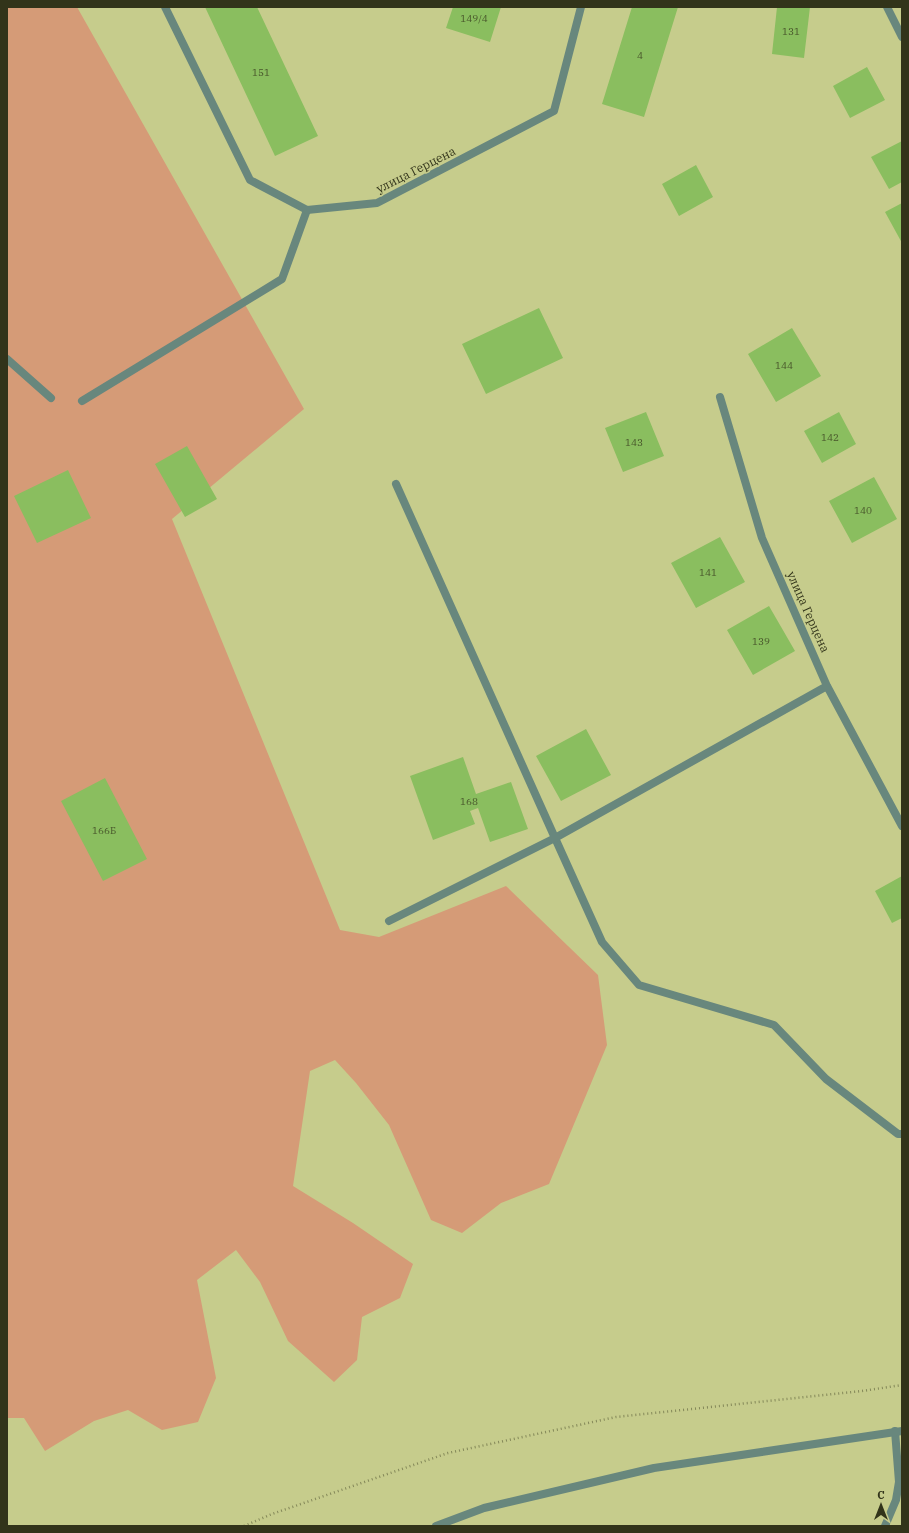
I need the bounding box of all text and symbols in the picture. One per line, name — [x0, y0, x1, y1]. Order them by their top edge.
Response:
house number: 149/4 — [460, 12, 488, 25]
house number: 131 — [782, 25, 800, 38]
house number: 4 — [637, 49, 643, 62]
house number: 151 — [252, 66, 270, 79]
street label: улица Герцена — [374, 143, 458, 196]
house number: 144 — [775, 359, 793, 372]
house number: 142 — [821, 431, 839, 444]
house number: 143 — [625, 436, 643, 449]
house number: 140 — [854, 504, 872, 517]
house number: 141 — [699, 566, 717, 579]
street label: улица Герцена — [784, 569, 833, 655]
house number: 139 — [752, 635, 770, 648]
house number: 168 — [460, 795, 478, 808]
house number: 166Б — [92, 824, 116, 837]
north arrow — [861, 1485, 901, 1525]
text: С — [877, 1488, 885, 1502]

